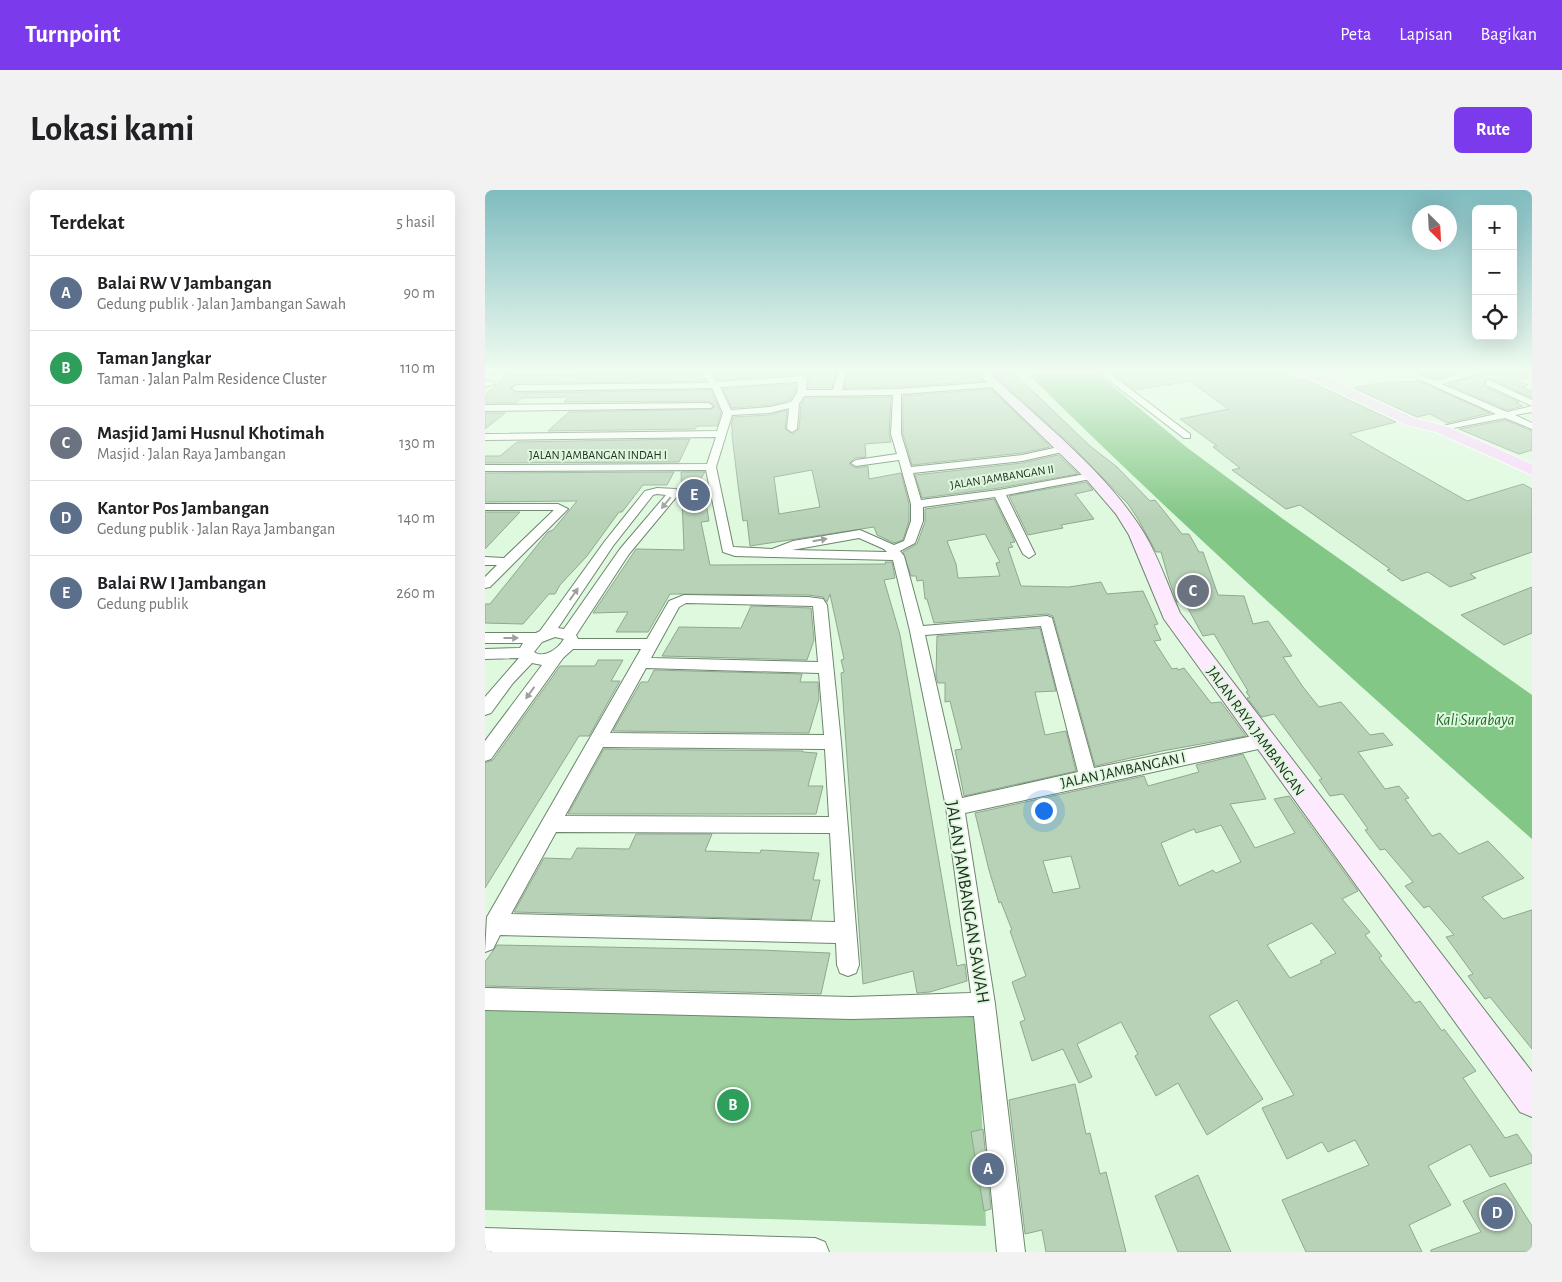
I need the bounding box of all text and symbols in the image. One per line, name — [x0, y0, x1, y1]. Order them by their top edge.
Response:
text: Turnpoint — [25, 23, 120, 47]
text: Peta — [1340, 26, 1371, 44]
text: Lapisan — [1399, 26, 1453, 44]
text: Bagikan — [1481, 26, 1537, 44]
button: Rute — [1454, 107, 1532, 153]
text: Lokasi kami — [30, 112, 194, 147]
north arrow — [1412, 205, 1457, 250]
map controls — [1472, 205, 1517, 340]
button: + — [1472, 205, 1517, 250]
text: Terdekat — [50, 212, 125, 233]
text: 5 hasil — [396, 214, 435, 230]
button: − — [1472, 250, 1517, 295]
text: Balai RW V Jambangan — [97, 274, 272, 293]
text: A — [61, 285, 71, 301]
text: 90 m — [404, 285, 435, 301]
button: locate — [1472, 295, 1517, 340]
text: Gedung publik · Jalan Jambangan Sawah — [97, 296, 346, 312]
text: Taman Jangkar — [97, 349, 211, 368]
text: B — [61, 360, 71, 376]
text: 110 m — [400, 360, 435, 376]
text: Taman · Jalan Palm Residence Cluster — [97, 371, 326, 387]
text: Masjid Jami Husnul Khotimah — [97, 424, 325, 443]
text: C — [62, 435, 70, 451]
text: 130 m — [399, 435, 435, 451]
text: Masjid · Jalan Raya Jambangan — [97, 446, 286, 462]
street label: JALAN JAMBANGAN INDAH I — [529, 449, 667, 461]
street label: JALAN JAMBANGAN II — [949, 463, 1055, 491]
pin: E — [678, 476, 710, 514]
one-way arrow — [661, 496, 672, 509]
text: Kantor Pos Jambangan — [97, 499, 269, 518]
text: D — [61, 510, 71, 526]
text: 140 m — [398, 510, 435, 526]
text: Gedung publik · Jalan Raya Jambangan — [97, 521, 335, 537]
one-way arrow — [813, 535, 829, 543]
pin: C — [1177, 572, 1209, 610]
text: Balai RW I Jambangan — [97, 574, 266, 593]
text: E — [62, 585, 70, 601]
text: 260 m — [396, 585, 435, 601]
one-way arrow — [569, 587, 579, 601]
text: Gedung publik — [97, 596, 188, 612]
one-way arrow — [504, 634, 520, 642]
street label: JALAN RAYA JAMBANGAN — [1204, 664, 1307, 799]
one-way arrow — [524, 686, 535, 699]
water label: Kali Surabaya — [1436, 712, 1514, 728]
street label: JALAN JAMBANGAN I — [1059, 750, 1187, 791]
your location — [1031, 798, 1057, 824]
street label: JALAN JAMBANGAN SAWAH — [942, 800, 992, 1005]
pin: B — [717, 1086, 749, 1124]
pin: A — [972, 1150, 1004, 1188]
pin: D — [1481, 1194, 1513, 1232]

